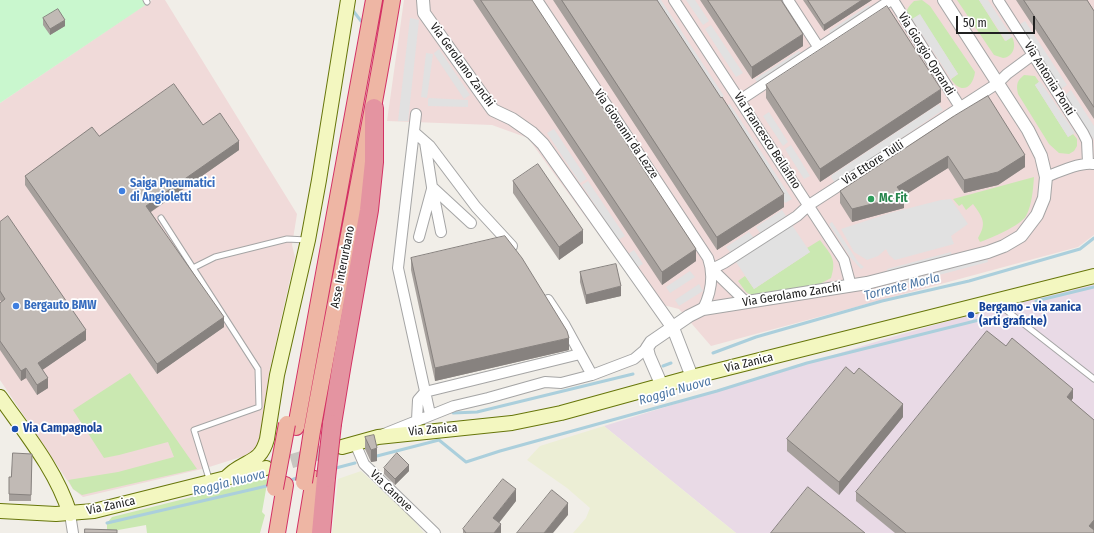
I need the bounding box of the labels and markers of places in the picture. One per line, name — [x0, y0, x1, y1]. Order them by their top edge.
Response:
place label: Saiga Pneumatici di Angioletti — [130, 177, 215, 205]
marker: Saiga Pneumatici di Angioletti — [117, 186, 127, 196]
place label: Mc Fit — [879, 192, 908, 206]
marker: Mc Fit — [866, 194, 876, 204]
place label: Bergauto BMW — [24, 299, 96, 313]
marker: Bergauto BMW — [11, 301, 21, 311]
place label: Bergamo - via zanica (arti grafiche) — [979, 301, 1081, 329]
marker: Bergamo - via zanica (arti grafiche) — [966, 310, 976, 320]
place label: Via Campagnola — [23, 422, 102, 436]
marker: Via Campagnola — [10, 424, 20, 434]

